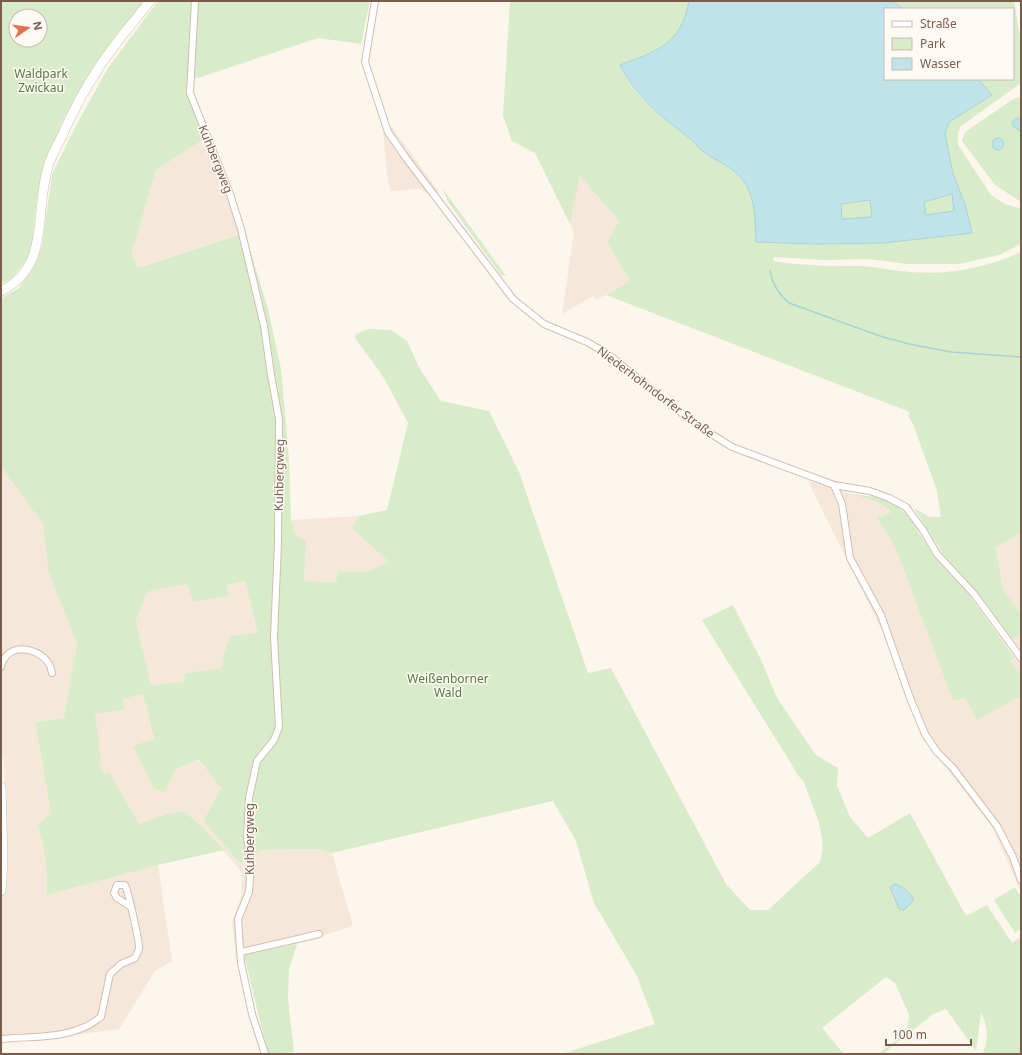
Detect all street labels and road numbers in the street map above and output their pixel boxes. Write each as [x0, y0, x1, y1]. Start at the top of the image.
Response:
street label: Kuhbergweg [195, 122, 237, 196]
street label: Niederhohndorfer Straße [594, 342, 718, 442]
street label: Kuhbergweg [270, 439, 288, 511]
street label: Kuhbergweg [241, 803, 258, 875]

